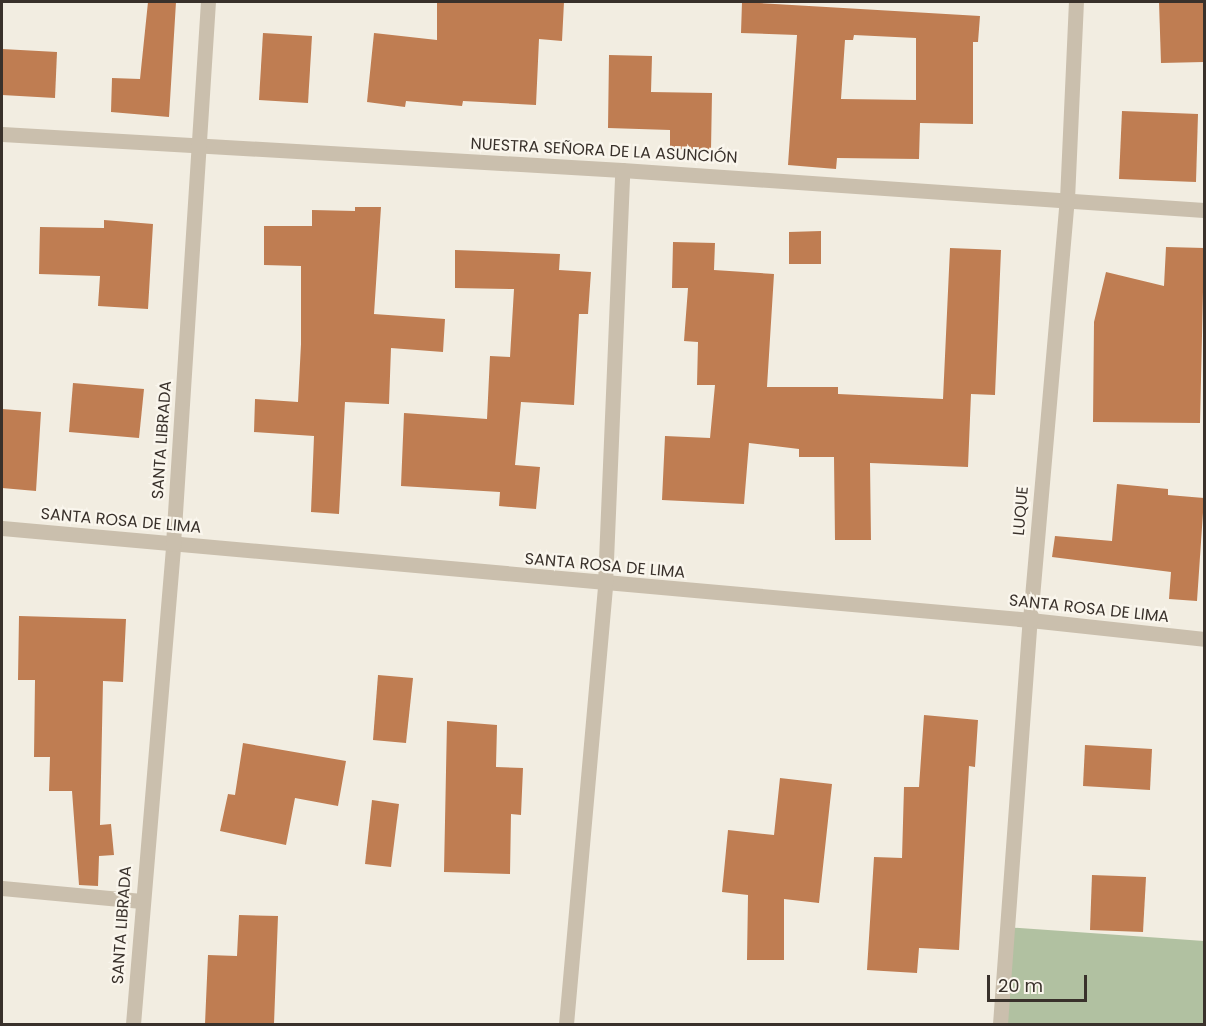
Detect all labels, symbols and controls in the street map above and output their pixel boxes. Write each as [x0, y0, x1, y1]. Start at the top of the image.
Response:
street label: NUESTRA SEÑORA DE LA ASUNCIÓN [470, 134, 738, 168]
street label: SANTA LIBRADA [148, 380, 176, 500]
street label: LUQUE [1009, 486, 1033, 536]
street label: SANTA ROSA DE LIMA [40, 504, 202, 538]
street label: SANTA ROSA DE LIMA [524, 549, 686, 583]
street label: SANTA ROSA DE LIMA [1008, 591, 1170, 627]
street label: SANTA LIBRADA [108, 865, 136, 985]
scale bar [990, 963, 1090, 1001]
text: 20 m [998, 973, 1043, 998]

